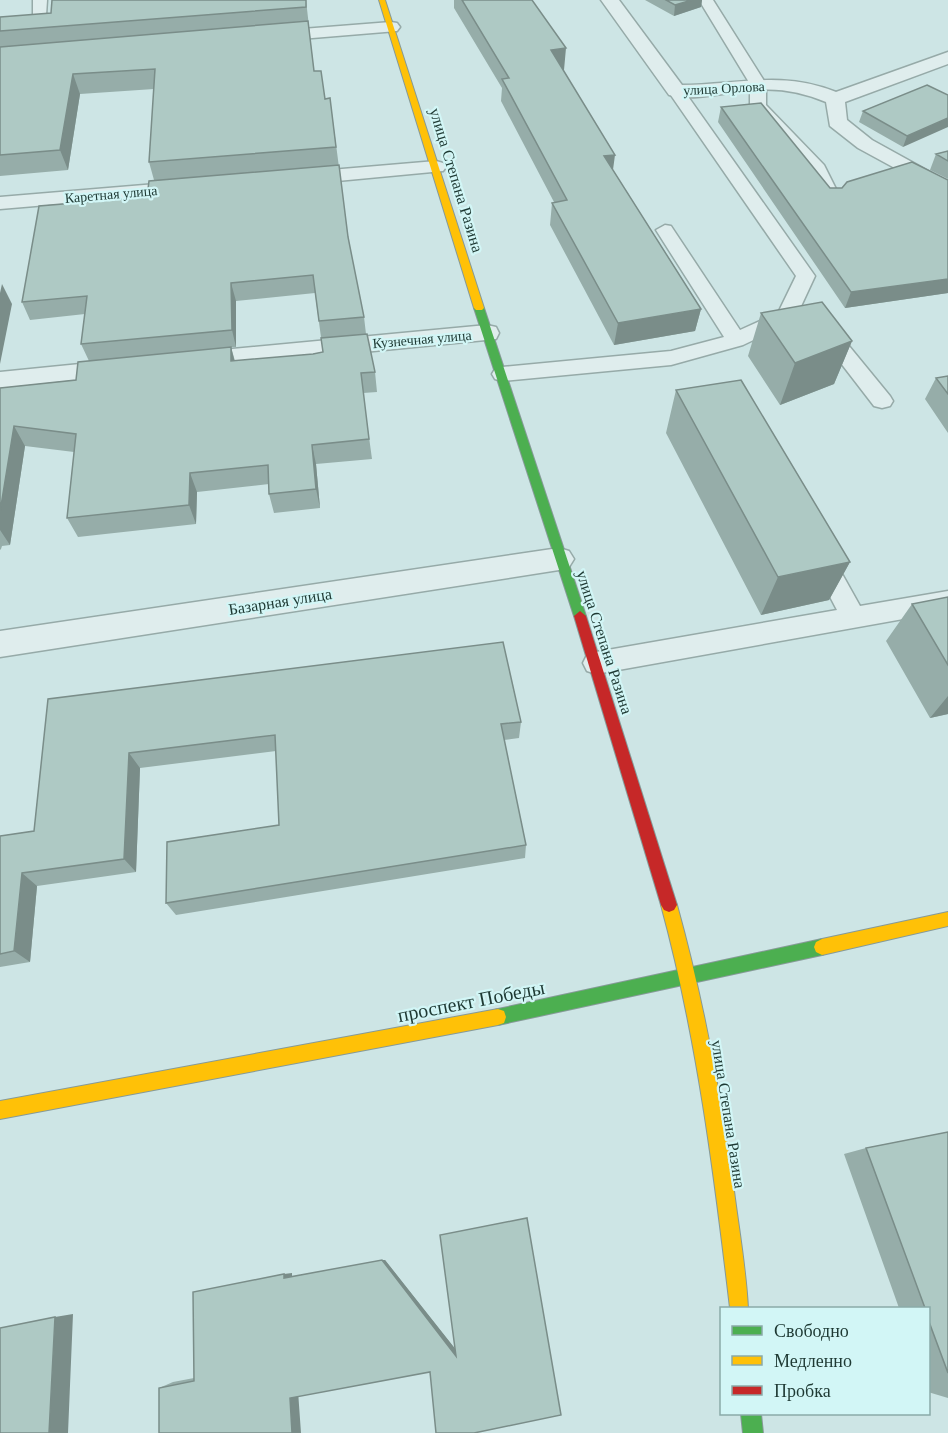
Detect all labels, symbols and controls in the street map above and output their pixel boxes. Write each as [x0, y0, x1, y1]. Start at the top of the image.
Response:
street label: улица Орлова [683, 79, 766, 98]
street label: улица Степана Разина [426, 106, 487, 255]
street label: Каретная улица [64, 183, 159, 206]
street label: Кузнечная улица [372, 328, 473, 351]
street label: улица Степана Разина [572, 568, 636, 716]
street label: Базарная улица [227, 585, 333, 619]
street label: проспект Победы [396, 976, 547, 1027]
street label: улица Степана Разина [707, 1039, 749, 1190]
legend [720, 1307, 930, 1415]
text: Свободно [774, 1321, 849, 1341]
text: Медленно [774, 1351, 852, 1371]
text: Пробка [774, 1381, 831, 1401]

